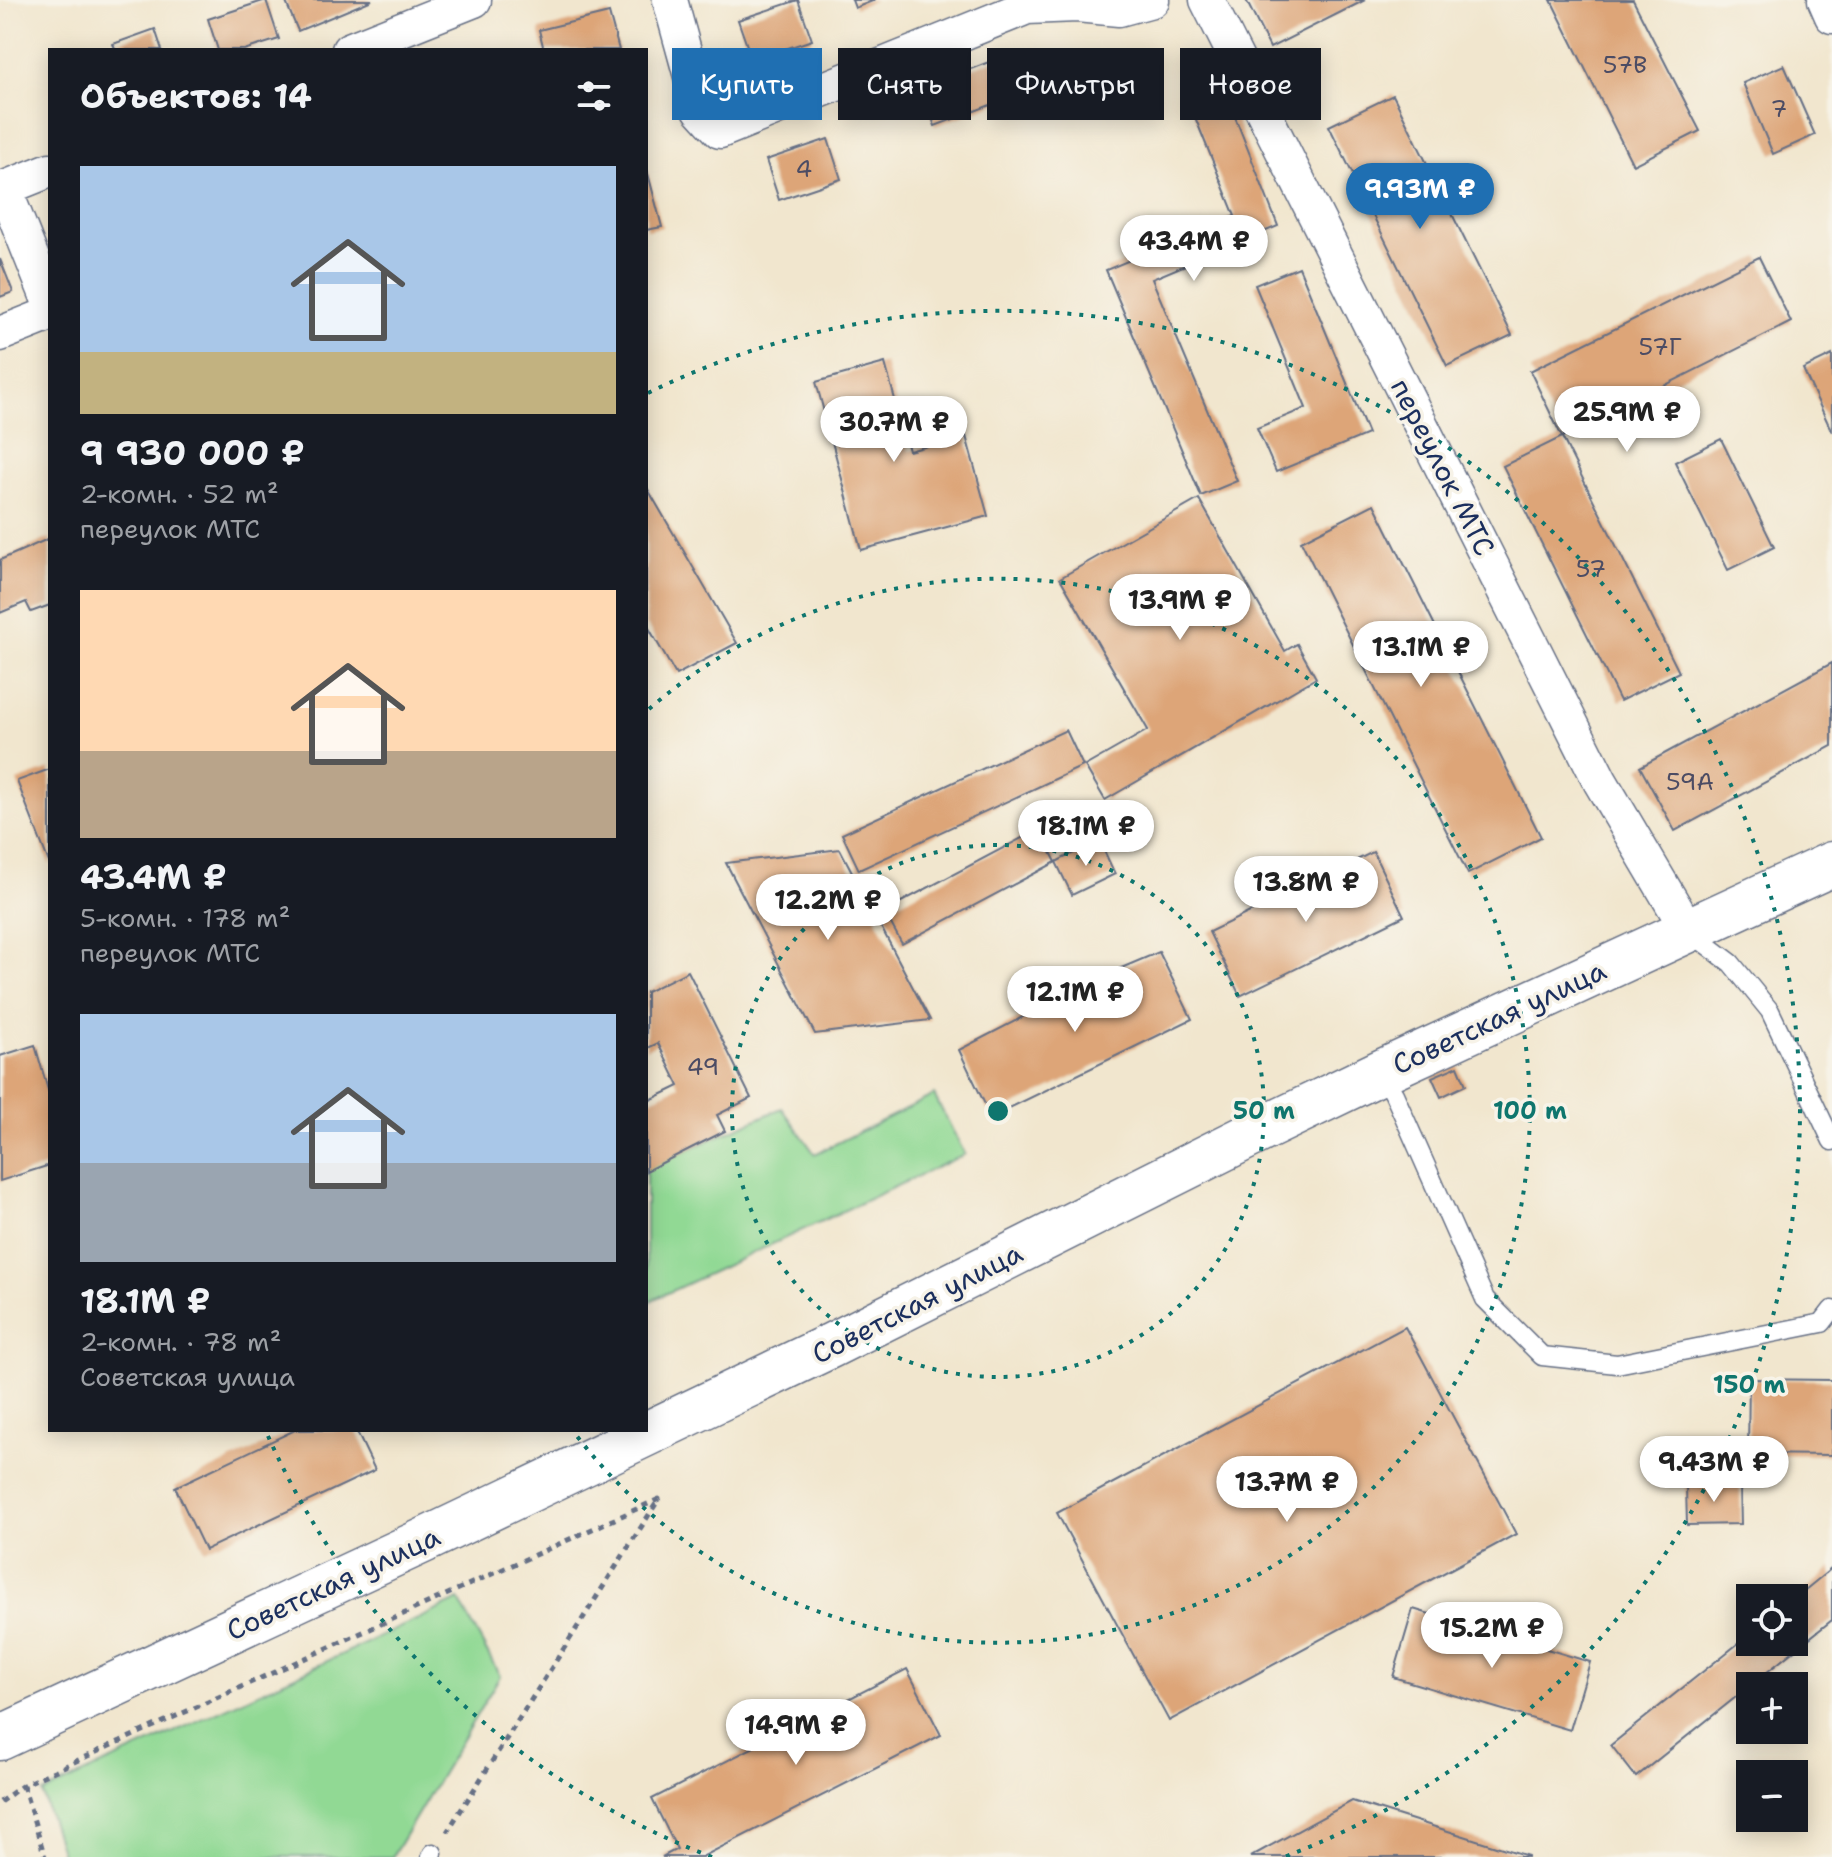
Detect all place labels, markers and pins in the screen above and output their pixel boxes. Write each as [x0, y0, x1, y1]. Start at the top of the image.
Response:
pin: 9.93M ₽ [1346, 163, 1494, 231]
pin: 43.4M ₽ [1120, 215, 1268, 283]
pin: 25.9M ₽ [1553, 386, 1701, 454]
pin: 30.7M ₽ [820, 396, 968, 464]
pin: 13.9M ₽ [1106, 574, 1254, 642]
pin: 13.1M ₽ [1347, 621, 1495, 689]
pin: 18.1M ₽ [1012, 800, 1160, 868]
pin: 13.8M ₽ [1232, 856, 1380, 924]
pin: 12.2M ₽ [754, 874, 902, 942]
pin: 12.1M ₽ [1001, 966, 1149, 1034]
centre of rings [984, 1097, 1012, 1125]
pin: 9.43M ₽ [1640, 1436, 1788, 1504]
pin: 13.7M ₽ [1213, 1456, 1361, 1524]
pin: 15.2M ₽ [1418, 1602, 1566, 1670]
pin: 14.9M ₽ [722, 1699, 870, 1767]

